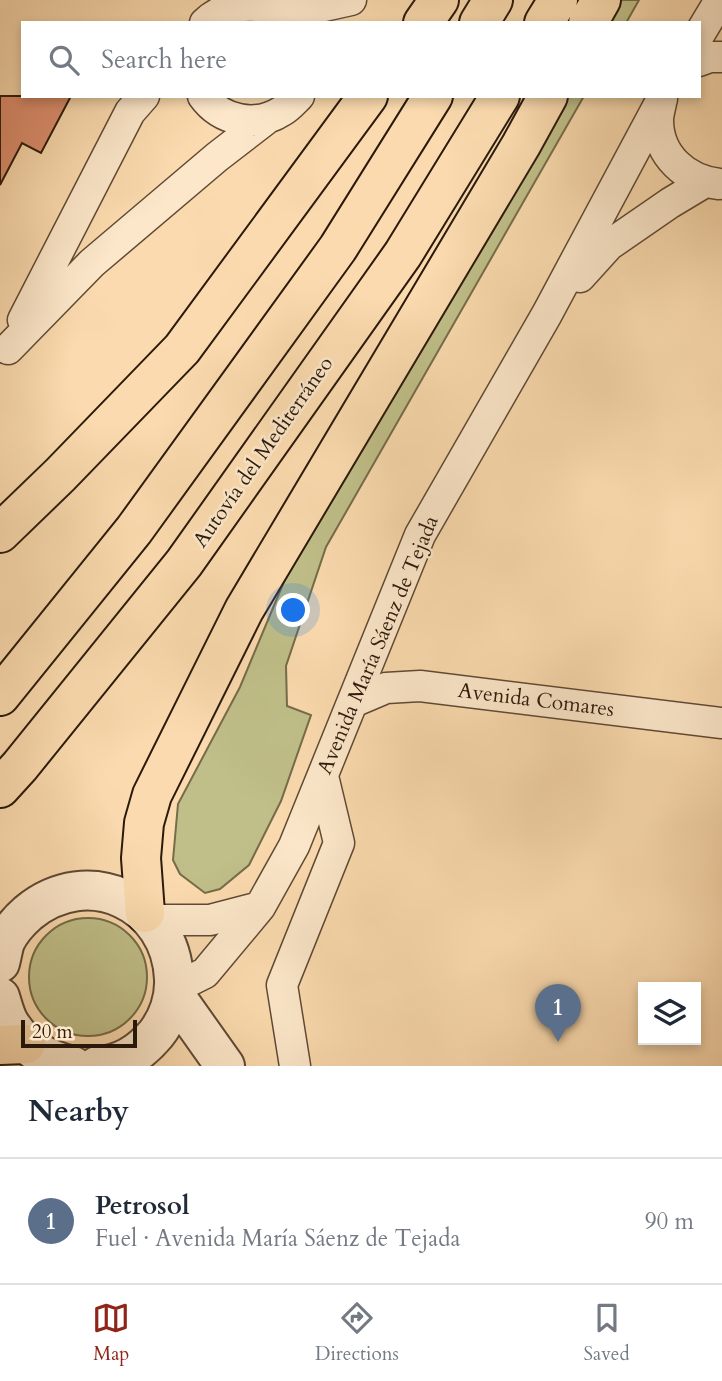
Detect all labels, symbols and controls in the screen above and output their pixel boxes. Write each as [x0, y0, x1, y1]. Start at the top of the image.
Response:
search box [21, 21, 701, 98]
icon: search [45, 41, 83, 79]
text: Search here [101, 42, 227, 77]
street label: Autovía del Mediterráneo [186, 351, 340, 553]
street label: Avenida María Sáenz de Tejada [310, 511, 446, 779]
your location [276, 593, 310, 627]
street label: Avenida Comares [456, 676, 616, 724]
map controls [638, 982, 701, 1045]
button: layers [638, 982, 701, 1045]
pin: 1 [535, 984, 581, 1042]
scale bar [21, 1017, 136, 1049]
text: 20 m [32, 1019, 73, 1045]
text: Nearby [28, 1091, 129, 1132]
text: Petrosol [95, 1188, 190, 1223]
text: 1 [45, 1206, 57, 1237]
text: 90 m [645, 1206, 694, 1237]
text: Fuel · Avenida María Sáenz de Tejada [95, 1223, 460, 1254]
tab: Map [92, 1299, 130, 1367]
tab: Directions [315, 1299, 399, 1367]
tab: Saved [584, 1299, 630, 1367]

